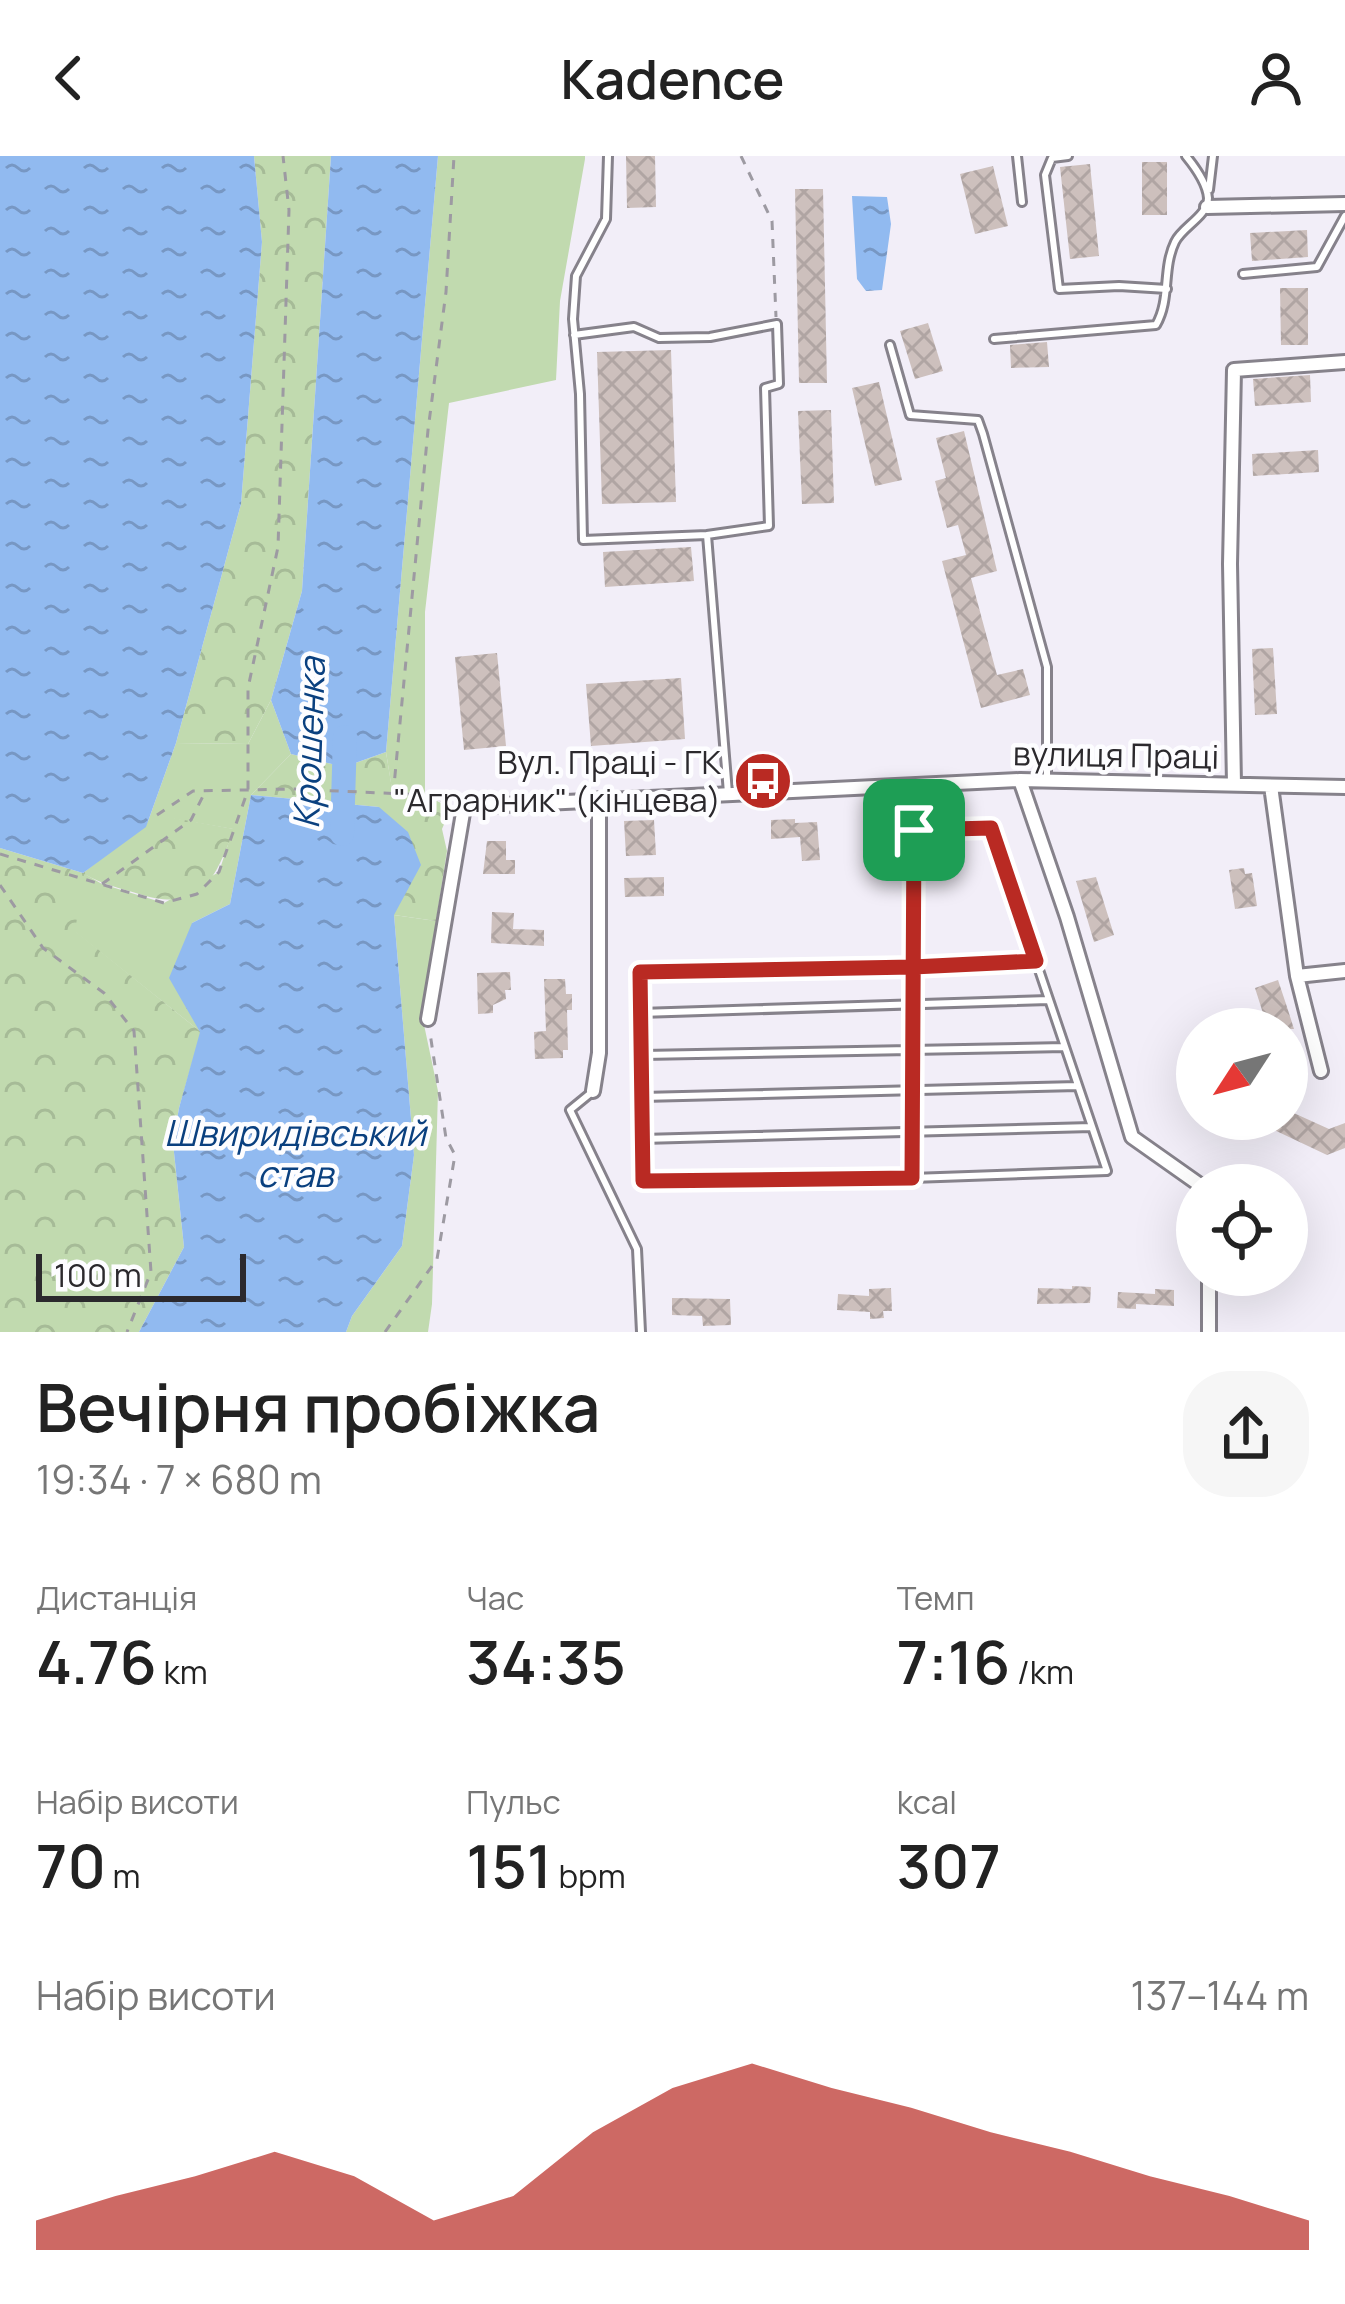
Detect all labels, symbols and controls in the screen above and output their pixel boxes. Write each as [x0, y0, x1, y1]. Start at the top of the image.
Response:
text: Kadence [561, 41, 784, 115]
icon: back [36, 45, 102, 111]
icon: person [1243, 45, 1309, 111]
water label: Крошенка [281, 654, 336, 830]
street label: вулиця Праці [1013, 730, 1219, 779]
place label: Вул. Праці - ГК "Аграрник" (кінцева) [394, 739, 721, 822]
bus stop icon: Вул. Праці - ГК "Аграрник" (кінцева) [732, 750, 794, 812]
pin [863, 779, 965, 881]
icon: arrive [881, 797, 947, 863]
north arrow [1176, 1008, 1308, 1140]
map controls [1176, 1008, 1308, 1296]
water label: Швиридівський став [164, 1108, 428, 1198]
button: locate [1176, 1164, 1308, 1296]
scale bar [36, 1248, 246, 1301]
text: 100 m [54, 1252, 142, 1297]
text: Вечірня пробіжка [36, 1362, 600, 1452]
button: share [1183, 1371, 1309, 1497]
text: 19:34 · 7 × 680 m [36, 1452, 322, 1506]
text: Дистанція [36, 1575, 197, 1620]
text: Час [466, 1575, 524, 1620]
text: Темп [897, 1575, 974, 1620]
text: 4.76 [36, 1620, 157, 1702]
text: 34:35 [466, 1620, 626, 1702]
text: 7:16 [897, 1620, 1010, 1702]
text: km [157, 1649, 208, 1694]
text: /km [1010, 1649, 1074, 1694]
text: Набір висоти [36, 1779, 239, 1824]
text: Пульс [466, 1779, 561, 1824]
text: kcal [897, 1779, 957, 1824]
text: 70 [36, 1824, 106, 1906]
text: 151 [466, 1824, 552, 1906]
text: 307 [897, 1824, 1001, 1906]
text: m [106, 1853, 141, 1898]
text: bpm [552, 1853, 626, 1898]
text: Набір висоти [36, 1968, 276, 2022]
text: 137–144 m [1130, 1968, 1309, 2022]

